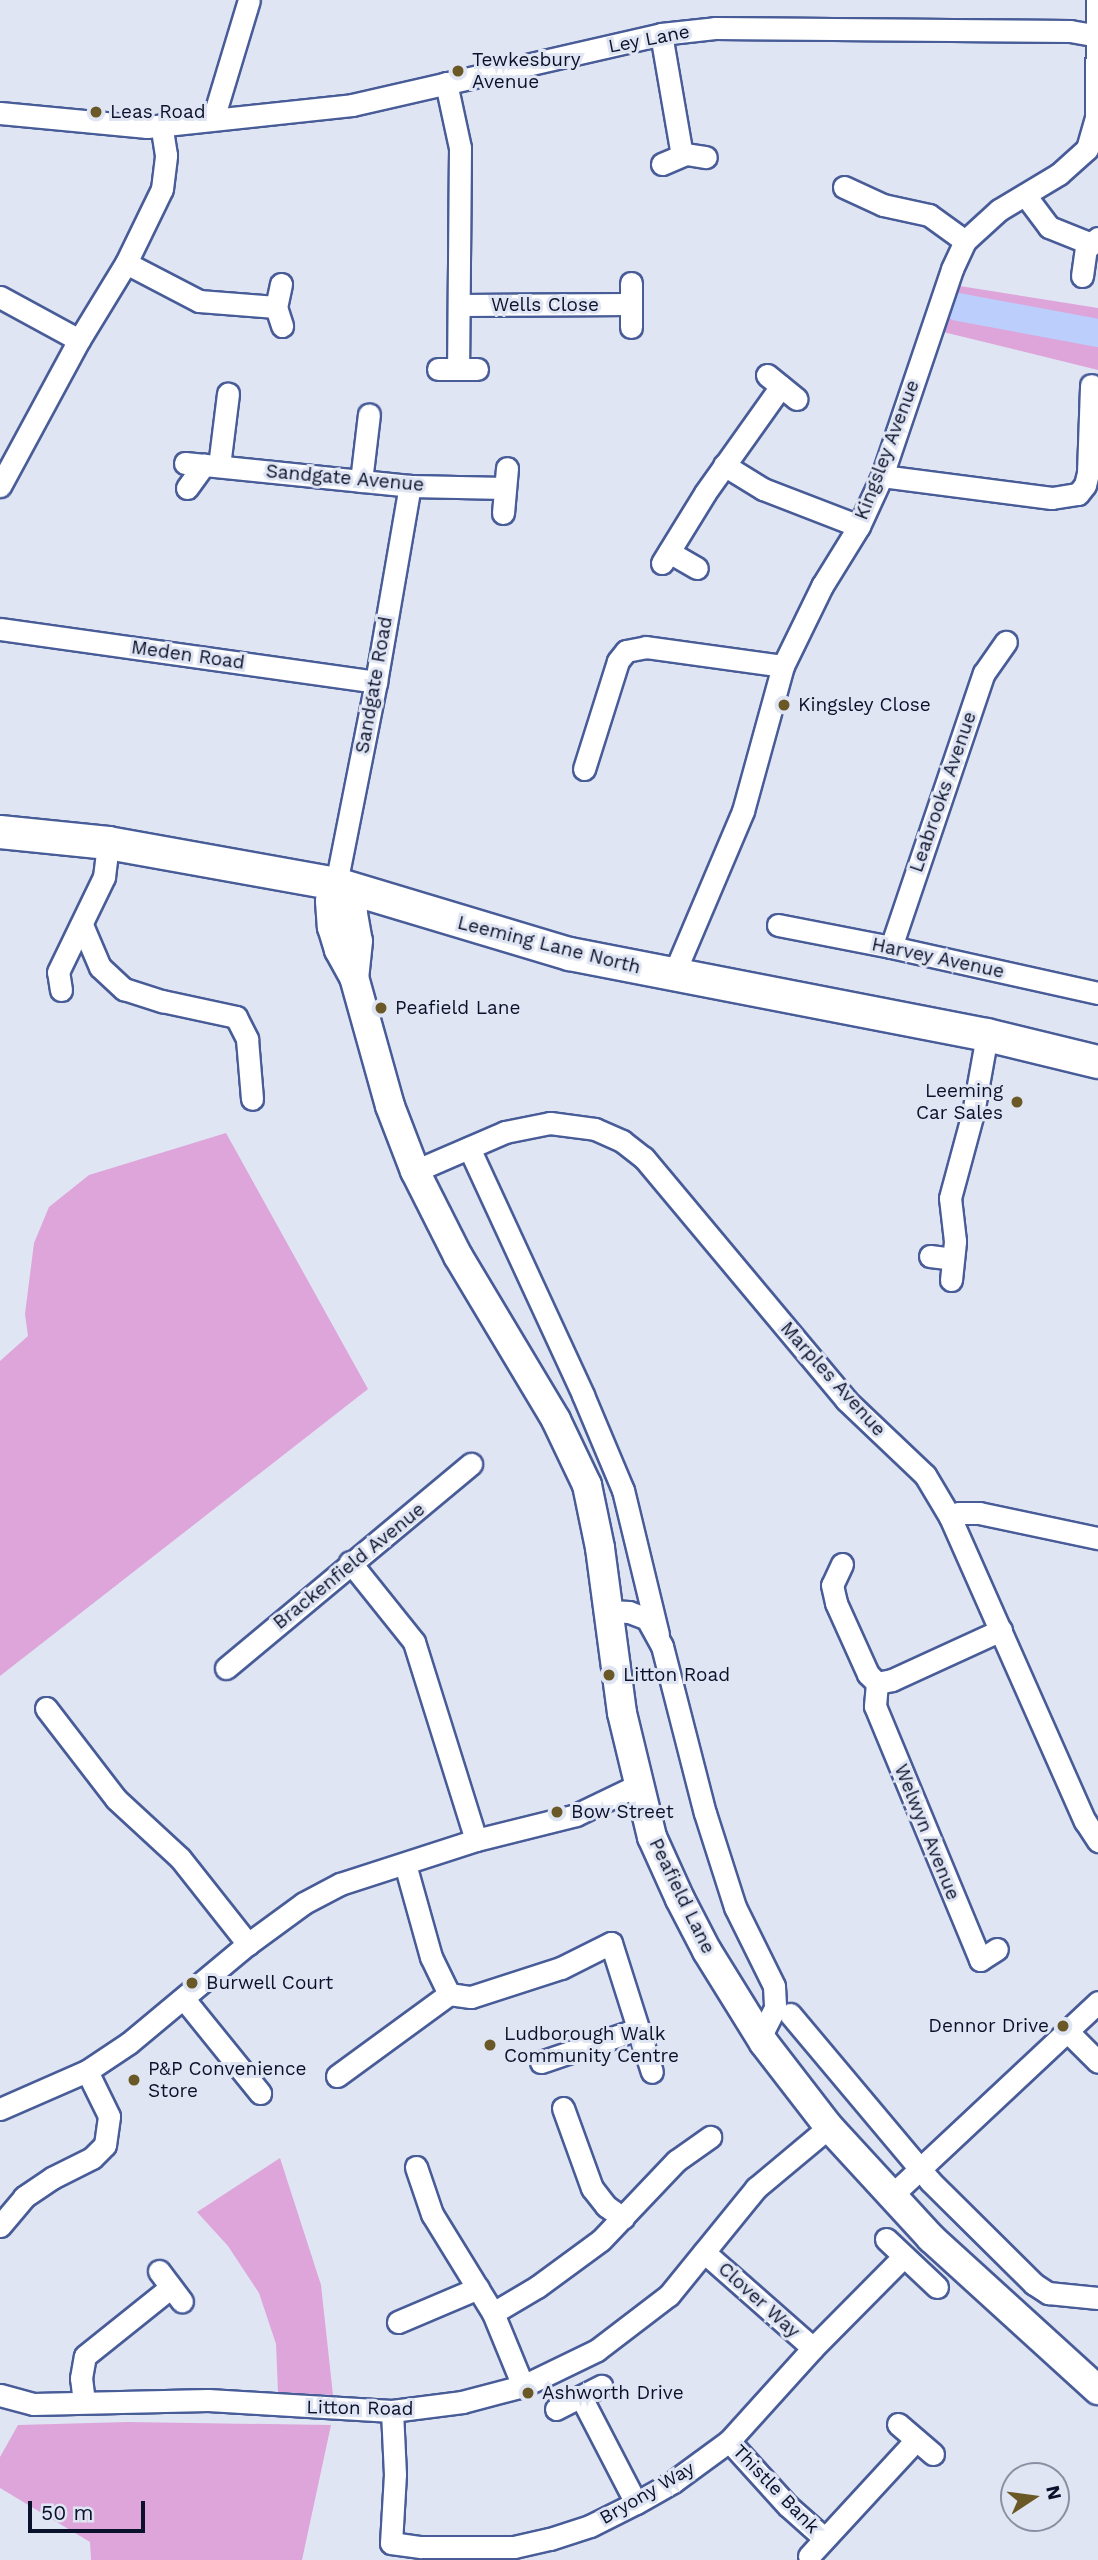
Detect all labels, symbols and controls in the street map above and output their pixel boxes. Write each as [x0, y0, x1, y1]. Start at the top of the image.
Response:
street label: Ley Lane [606, 20, 692, 58]
place label: Tewkesbury Avenue [472, 49, 581, 93]
marker: Tewkesbury Avenue [450, 63, 466, 79]
place label: Leas Road [110, 101, 206, 123]
marker: Leas Road [88, 104, 104, 120]
street label: Wells Close [491, 294, 599, 316]
street label: Kingsley Avenue [850, 376, 924, 524]
street label: Sandgate Avenue [265, 460, 425, 496]
street label: Sandgate Road [351, 615, 397, 755]
street label: Meden Road [130, 636, 246, 674]
place label: Kingsley Close [798, 694, 931, 716]
marker: Kingsley Close [776, 697, 792, 713]
street label: Leabrooks Avenue [905, 708, 981, 876]
street label: Leeming Lane North [455, 911, 643, 979]
street label: Harvey Avenue [869, 933, 1007, 983]
place label: Peafield Lane [395, 997, 521, 1019]
marker: Peafield Lane [373, 1000, 389, 1016]
place label: Leeming Car Sales [915, 1080, 1003, 1124]
marker: Leeming Car Sales [1009, 1094, 1025, 1110]
street label: Marples Avenue [775, 1317, 891, 1441]
street label: Brackenfield Avenue [268, 1498, 430, 1634]
place label: Litton Road [623, 1664, 730, 1686]
marker: Litton Road [601, 1667, 617, 1683]
street label: Welwyn Avenue [889, 1760, 965, 1904]
place label: Bow Street [571, 1801, 674, 1823]
marker: Bow Street [549, 1804, 565, 1820]
street label: Peafield Lane [644, 1835, 720, 1957]
place label: Burwell Court [206, 1972, 334, 1994]
marker: Burwell Court [184, 1975, 200, 1991]
place label: Dennor Drive [928, 2015, 1049, 2037]
marker: Dennor Drive [1055, 2018, 1071, 2034]
place label: Ludborough Walk Community Centre [504, 2023, 679, 2067]
marker: Ludborough Walk Community Centre [482, 2037, 498, 2053]
place label: P&P Convenience Store [148, 2058, 307, 2102]
marker: P&P Convenience Store [126, 2072, 142, 2088]
street label: Clover Way [713, 2257, 805, 2343]
place label: Ashworth Drive [542, 2382, 684, 2404]
marker: Ashworth Drive [520, 2385, 536, 2401]
street label: Litton Road [306, 2396, 414, 2420]
street label: Thistle Bank [728, 2440, 824, 2538]
street label: Bryony Way [595, 2456, 699, 2530]
north arrow [1000, 2462, 1070, 2532]
text: N [1041, 2483, 1067, 2502]
scale bar [32, 2486, 149, 2530]
text: 50 m [41, 2500, 93, 2525]

